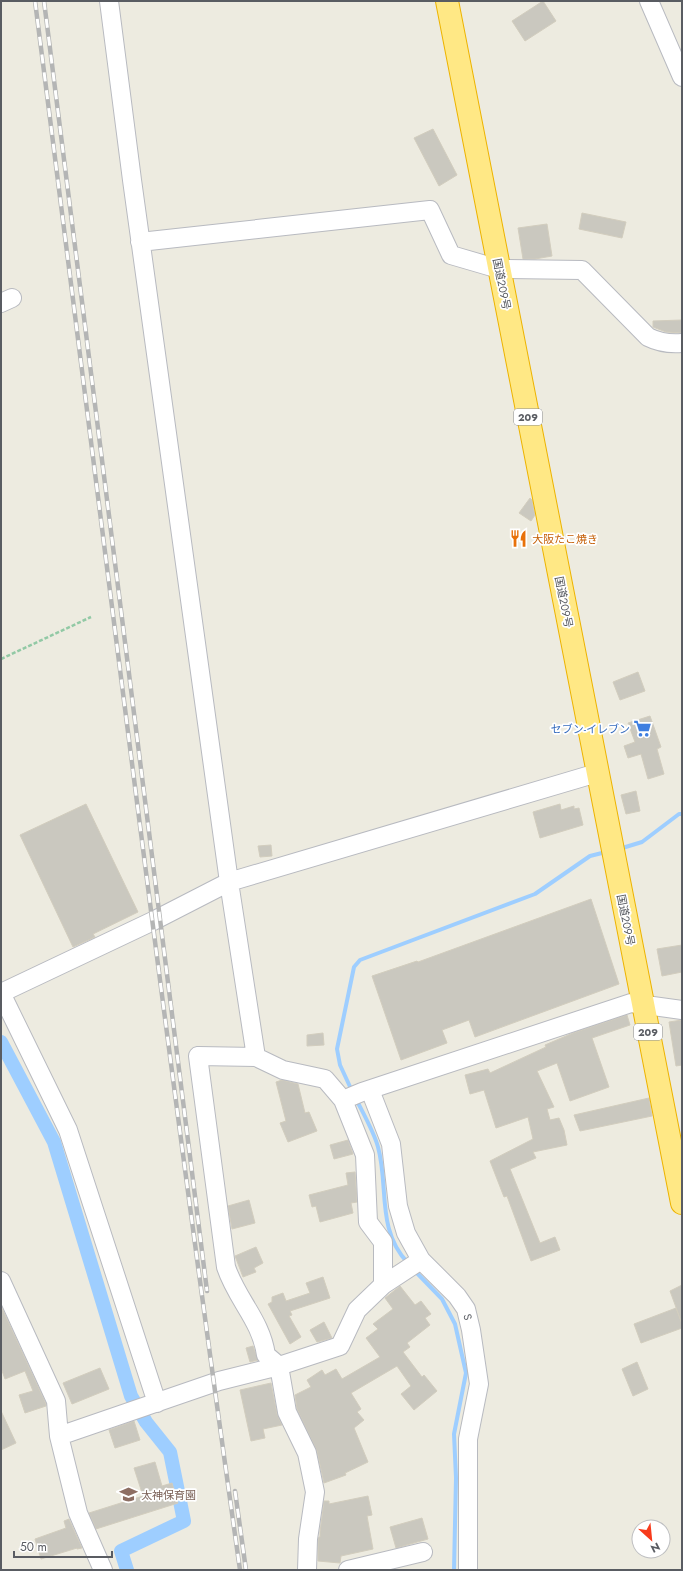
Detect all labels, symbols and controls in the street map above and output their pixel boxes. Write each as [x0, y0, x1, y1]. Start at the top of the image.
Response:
street label: 国道209号 [489, 257, 515, 311]
road number: 209 [514, 409, 542, 425]
restaurant icon: 大阪たこ焼き [509, 529, 529, 549]
place label: 大阪たこ焼き [532, 531, 598, 547]
street label: 国道209号 [551, 575, 577, 629]
supermarket icon: セブン-イレブン [633, 719, 653, 739]
place label: セブン-イレブン [551, 721, 630, 737]
street label: 国道209号 [613, 893, 639, 947]
road number: 209 [634, 1024, 662, 1040]
street label: S [459, 1312, 477, 1322]
school or university icon: 太神保育園 [118, 1485, 138, 1505]
place label: 太神保育園 [141, 1487, 196, 1503]
north arrow [631, 1519, 671, 1559]
scale bar [14, 1533, 112, 1559]
text: 50 m [20, 1538, 47, 1556]
text: N [648, 1539, 663, 1557]

